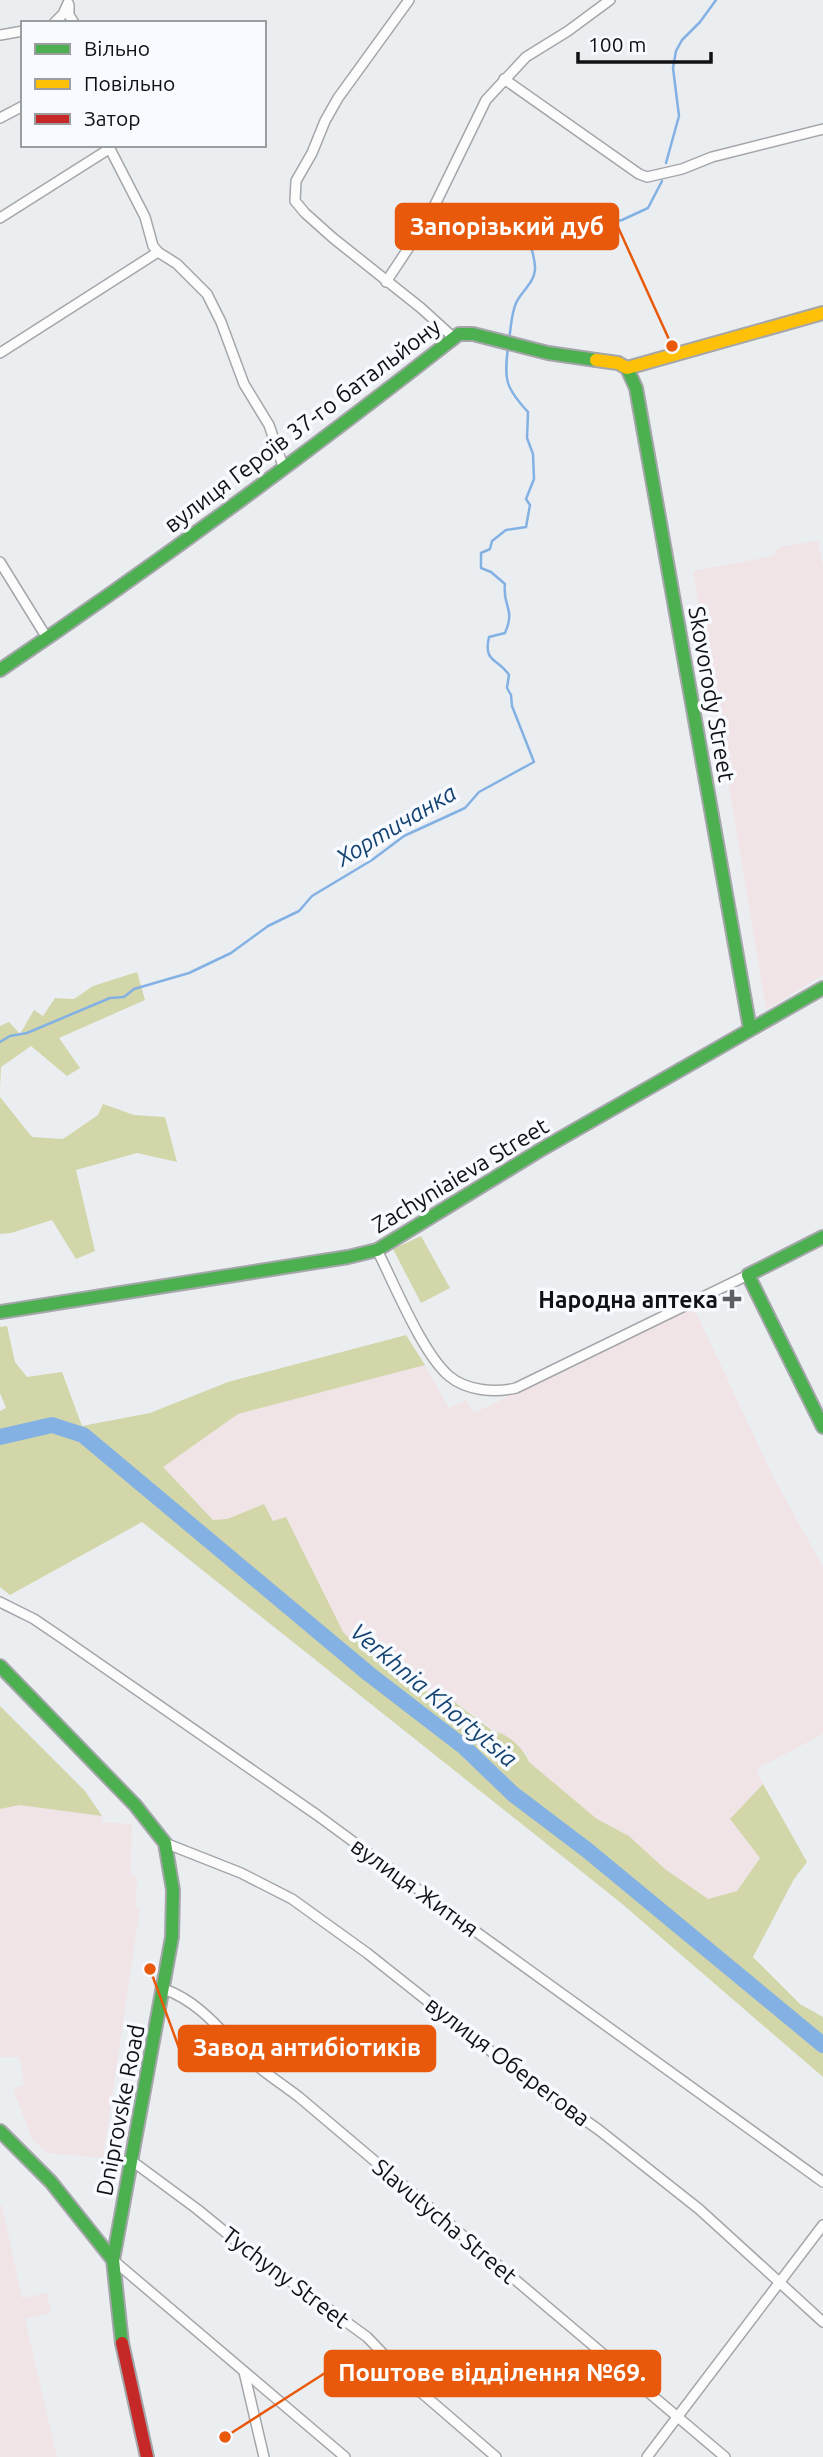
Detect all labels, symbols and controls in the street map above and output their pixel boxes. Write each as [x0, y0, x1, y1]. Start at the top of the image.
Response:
legend [21, 21, 266, 147]
scale bar [578, 21, 711, 65]
text: 100 m [588, 32, 646, 56]
text: Вільно [84, 36, 150, 60]
text: Повільно [84, 71, 175, 95]
text: Затор [84, 106, 140, 130]
callout: Запорізький дуб [396, 204, 618, 249]
text: Запорізький дуб [410, 213, 604, 240]
street label: вулиця Героїв 37-го батальйону [159, 313, 445, 537]
street label: Skovorody Street [684, 604, 740, 784]
water label: Хортичанка [329, 779, 461, 872]
street label: Zachyniaieva Street [367, 1113, 553, 1237]
place label: Народна аптека [538, 1287, 718, 1312]
marker: Народна аптека [724, 1291, 740, 1307]
water label: Verkhnia Khortytsia [345, 1618, 523, 1772]
street label: вулиця Житня [347, 1833, 483, 1941]
street label: вулиця Оберегова [421, 1991, 595, 2131]
street label: Dniprovske Road [91, 2022, 149, 2198]
callout: Завод антибіотиків [179, 2026, 435, 2071]
text: Завод антибіотиків [193, 2034, 421, 2061]
street label: Slavutycha Street [368, 2154, 522, 2288]
street label: Tychyny Street [218, 2221, 354, 2333]
callout: Поштове відділення №69. [325, 2351, 660, 2396]
text: Поштове відділення №69. [338, 2359, 646, 2386]

